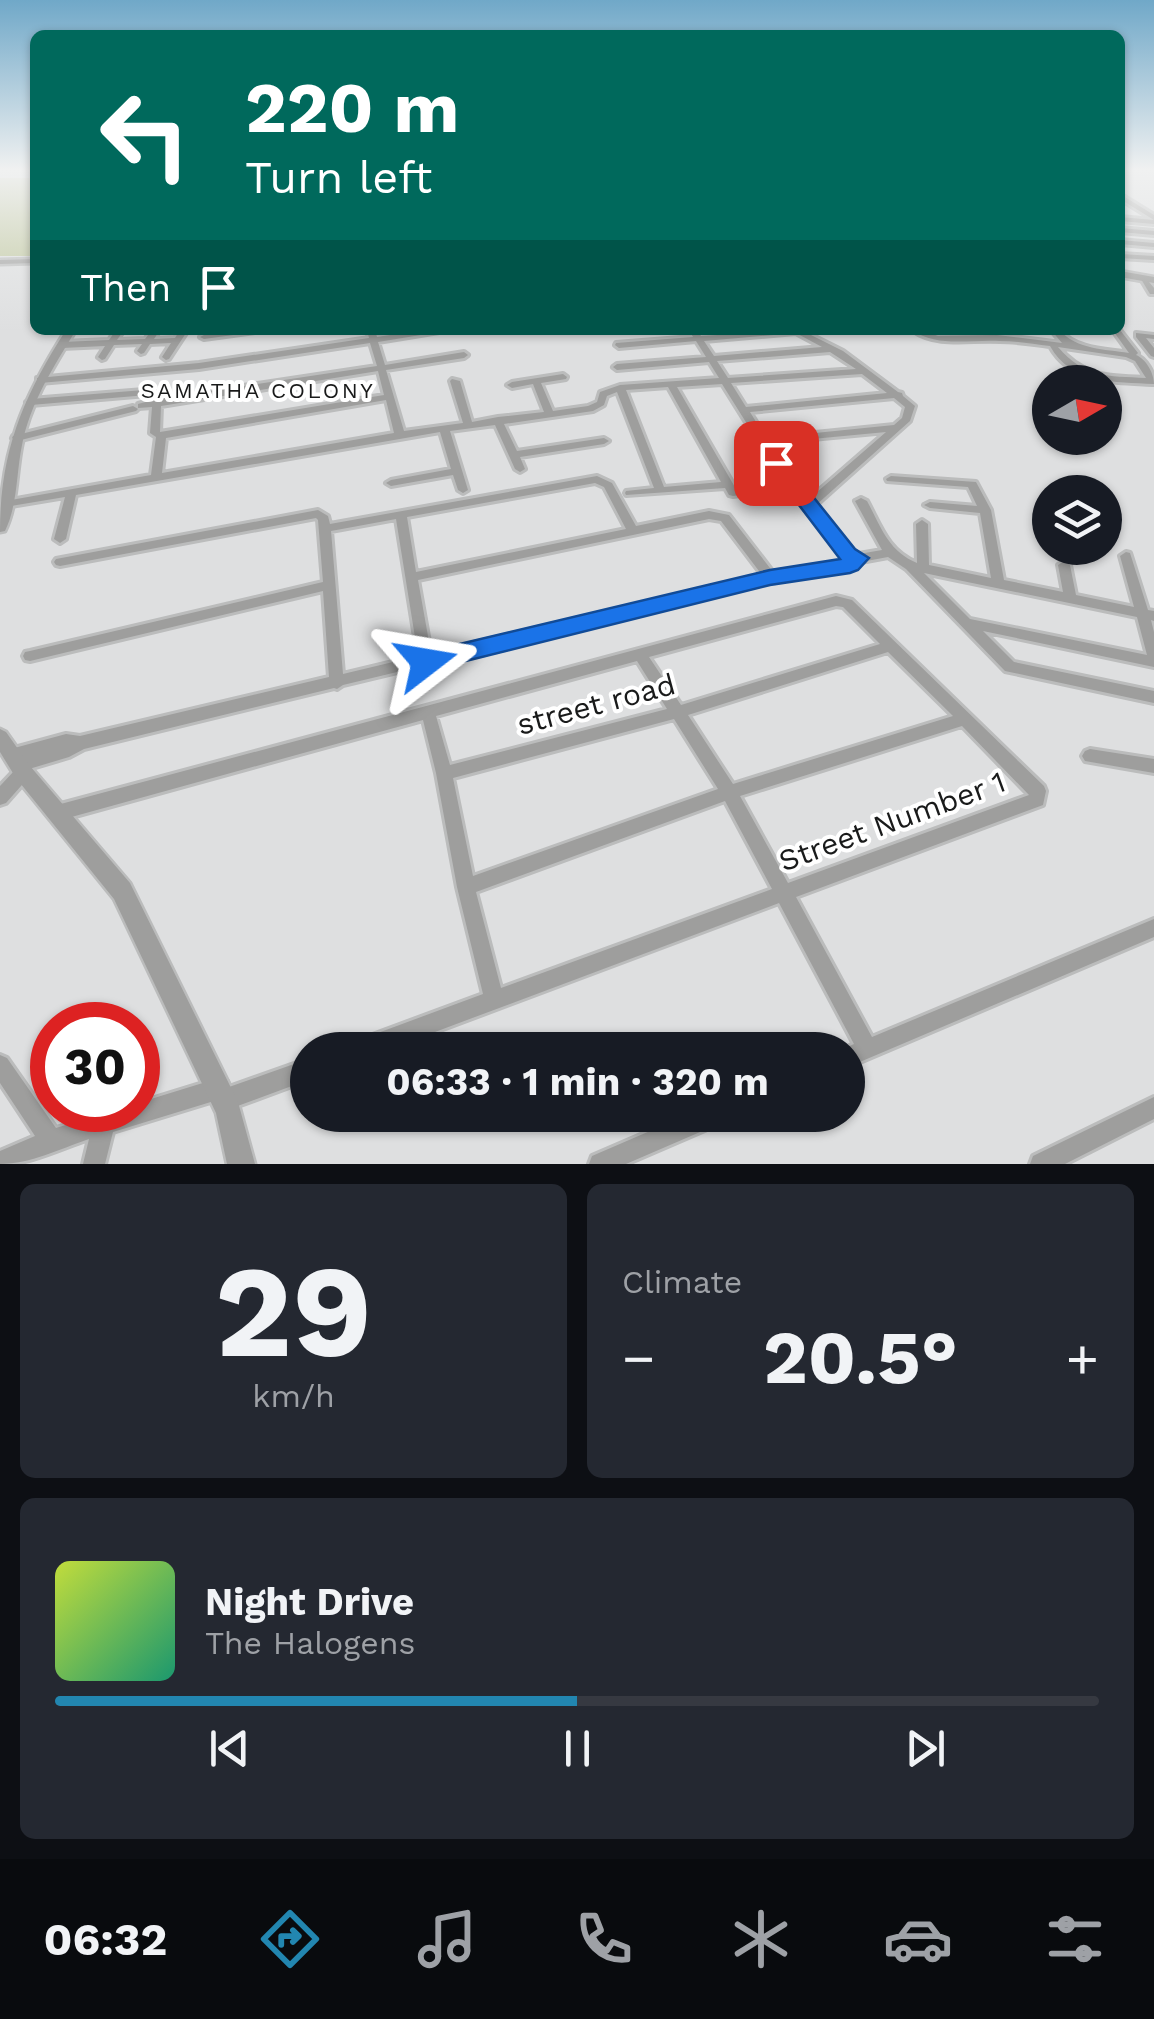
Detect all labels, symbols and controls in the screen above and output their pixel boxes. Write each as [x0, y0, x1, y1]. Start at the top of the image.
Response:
text: 220 m [245, 67, 459, 149]
icon: left [80, 70, 210, 200]
text: Turn left [245, 151, 432, 204]
icon: arrive [191, 260, 246, 315]
text: Then [80, 266, 171, 310]
north arrow [1032, 365, 1122, 455]
map controls [1032, 365, 1122, 565]
district label: SAMATHA COLONY [141, 378, 375, 403]
pin [734, 421, 819, 506]
icon: arrive [749, 436, 804, 491]
button: layers [1032, 475, 1122, 565]
position arrow [374, 610, 478, 714]
street label: street road [513, 666, 679, 742]
street label: Street Number 1 [774, 764, 1010, 878]
speed limit sign: 30 [30, 1002, 160, 1132]
text: 06:33 · 1 min · 320 m [386, 1060, 769, 1104]
text: 29 [215, 1235, 372, 1388]
text: Climate [622, 1263, 742, 1301]
text: 20.5° [763, 1313, 958, 1401]
text: − [622, 1326, 655, 1390]
text: + [1066, 1326, 1099, 1390]
text: km/h [252, 1377, 335, 1415]
text: Night Drive [205, 1580, 414, 1624]
text: The Halogens [205, 1624, 415, 1662]
icon: previous [202, 1721, 257, 1776]
icon: pause [550, 1721, 605, 1776]
icon: next [898, 1721, 953, 1776]
icon: directions [255, 1904, 325, 1974]
icon: music [412, 1904, 482, 1974]
icon: phone [569, 1904, 639, 1974]
icon: climate [726, 1904, 796, 1974]
icon: car [883, 1904, 953, 1974]
icon: filters [1040, 1904, 1110, 1974]
text: 06:32 [44, 1913, 167, 1966]

